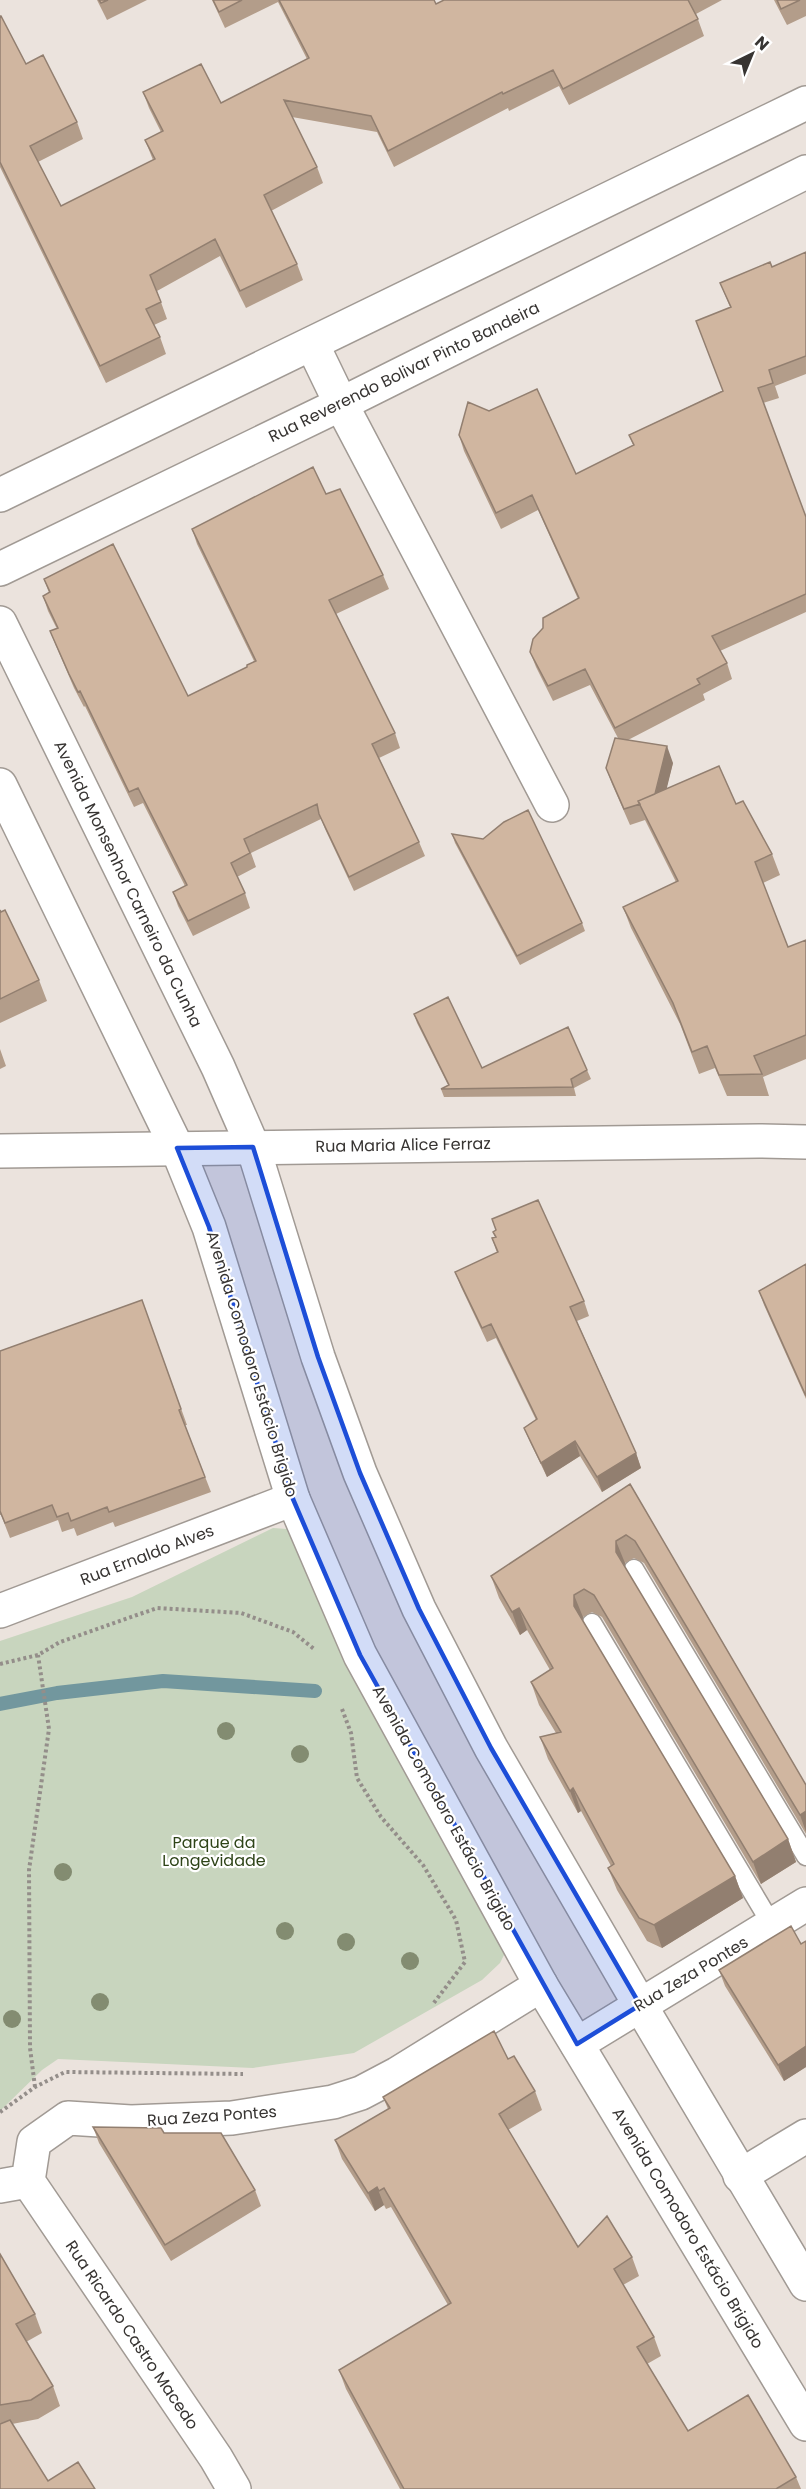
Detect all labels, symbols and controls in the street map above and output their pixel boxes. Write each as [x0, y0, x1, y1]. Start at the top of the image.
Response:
north arrow [722, 24, 782, 84]
text: N [750, 31, 774, 56]
street label: Rua Reverendo Bolivar Pinto Bandeira [265, 296, 543, 448]
street label: Avenida Monsenhor Carneiro da Cunha [48, 737, 208, 1031]
street label: Rua Maria Alice Ferraz [315, 1132, 491, 1158]
street label: Avenida Comodoro Estácio Brigido [200, 1228, 304, 1500]
street label: Rua Ernaldo Alves [77, 1519, 217, 1591]
street label: Avenida Comodoro Estácio Brigido [367, 1681, 521, 1935]
park label: Parque da Longevidade [162, 1831, 266, 1872]
street label: Rua Zeza Pontes [629, 1931, 753, 2017]
street label: Rua Zeza Pontes [146, 2100, 278, 2132]
street label: Avenida Comodoro Estácio Brigido [607, 2103, 769, 2353]
street label: Rua Ricardo Castro Macedo [60, 2236, 204, 2434]

